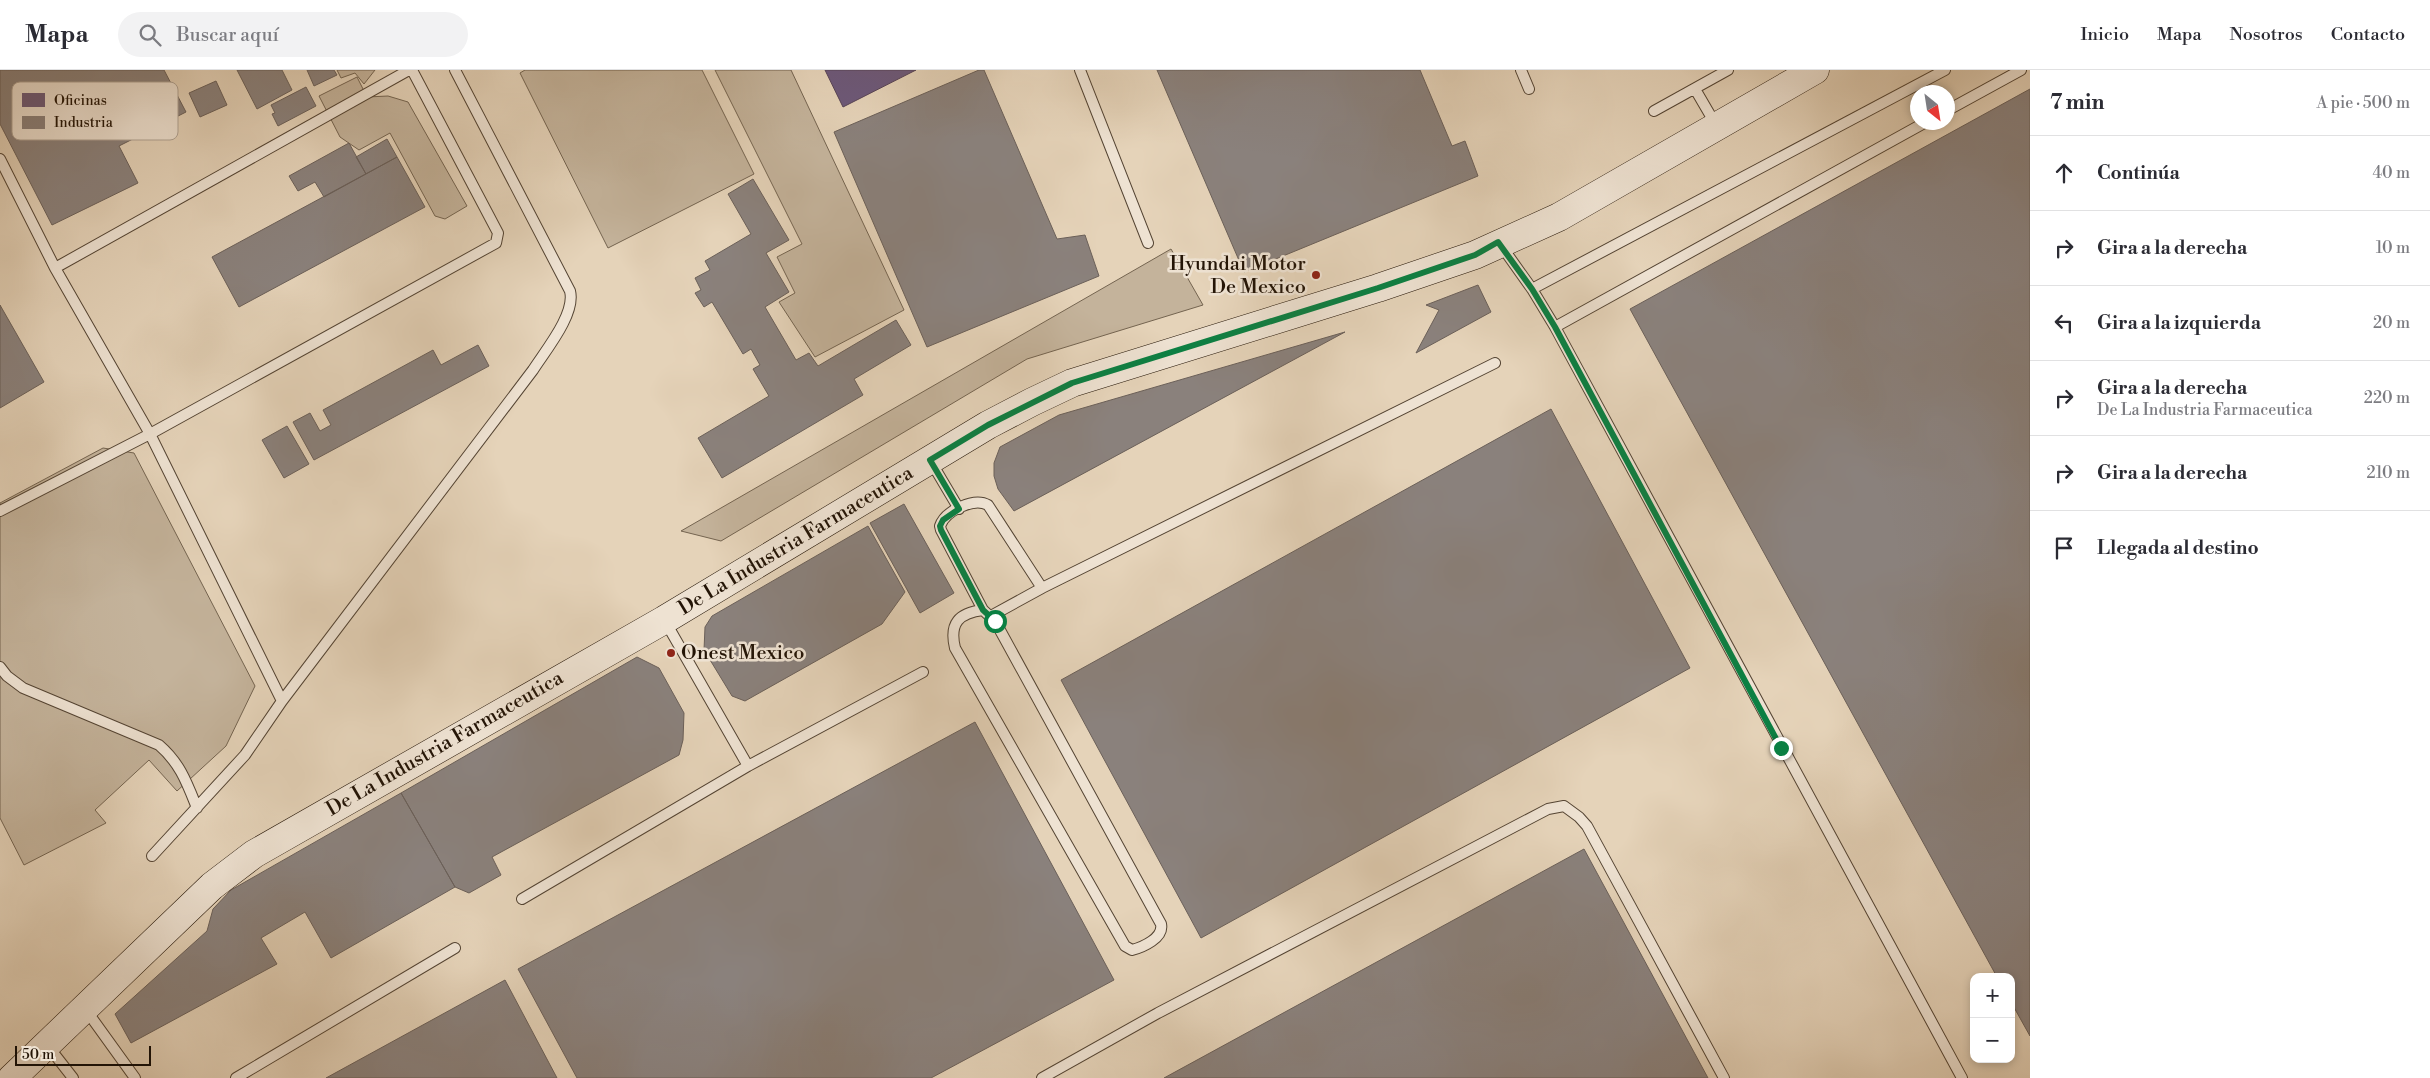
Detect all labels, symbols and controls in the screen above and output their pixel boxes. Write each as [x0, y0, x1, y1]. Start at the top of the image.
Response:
search box [118, 12, 468, 57]
text: Mapa [25, 20, 88, 50]
icon: search [136, 21, 164, 49]
text: Buscar aquí [176, 23, 279, 47]
text: Inicio [2080, 23, 2129, 46]
text: Mapa [2157, 23, 2202, 46]
text: Nosotros [2230, 23, 2303, 46]
text: Contacto [2331, 23, 2405, 46]
legend [12, 82, 178, 140]
north arrow [1910, 85, 1955, 130]
text: 7 min [2050, 90, 2104, 116]
text: Oficinas [54, 92, 107, 110]
text: A pie · 500 m [2317, 93, 2410, 113]
text: Industria [54, 114, 114, 132]
icon: ahead [2050, 159, 2078, 187]
text: Continúa [2097, 161, 2180, 185]
text: 40 m [2373, 163, 2410, 183]
icon: right [2050, 234, 2078, 262]
text: Gira a la derecha [2097, 236, 2247, 260]
text: 10 m [2376, 238, 2410, 258]
place label: Hyundai Motor De Mexico [1170, 252, 1306, 300]
marker: Hyundai Motor De Mexico [1310, 269, 1322, 281]
icon: left [2050, 309, 2078, 337]
text: Gira a la izquierda [2097, 311, 2261, 335]
text: 20 m [2373, 313, 2410, 333]
text: Gira a la derecha [2097, 376, 2247, 400]
icon: right [2050, 384, 2078, 412]
text: 220 m [2364, 388, 2410, 408]
text: De La Industria Farmaceutica [2097, 400, 2313, 420]
icon: right [2050, 459, 2078, 487]
street label: De La Industria Farmaceutica [674, 460, 919, 621]
text: Gira a la derecha [2097, 461, 2247, 485]
text: 210 m [2366, 463, 2410, 483]
icon: arrive [2050, 534, 2078, 562]
text: Llegada al destino [2097, 536, 2259, 560]
route start [984, 610, 1007, 633]
place label: Onest Mexico [681, 641, 805, 666]
marker: Onest Mexico [665, 647, 677, 659]
street label: De La Industria Farmaceutica [322, 665, 569, 822]
route end [1770, 737, 1793, 760]
map controls [1970, 973, 2015, 1063]
button: + [1970, 973, 2015, 1018]
button: − [1970, 1018, 2015, 1063]
scale bar [15, 1043, 151, 1066]
text: 50 m [22, 1046, 54, 1064]

